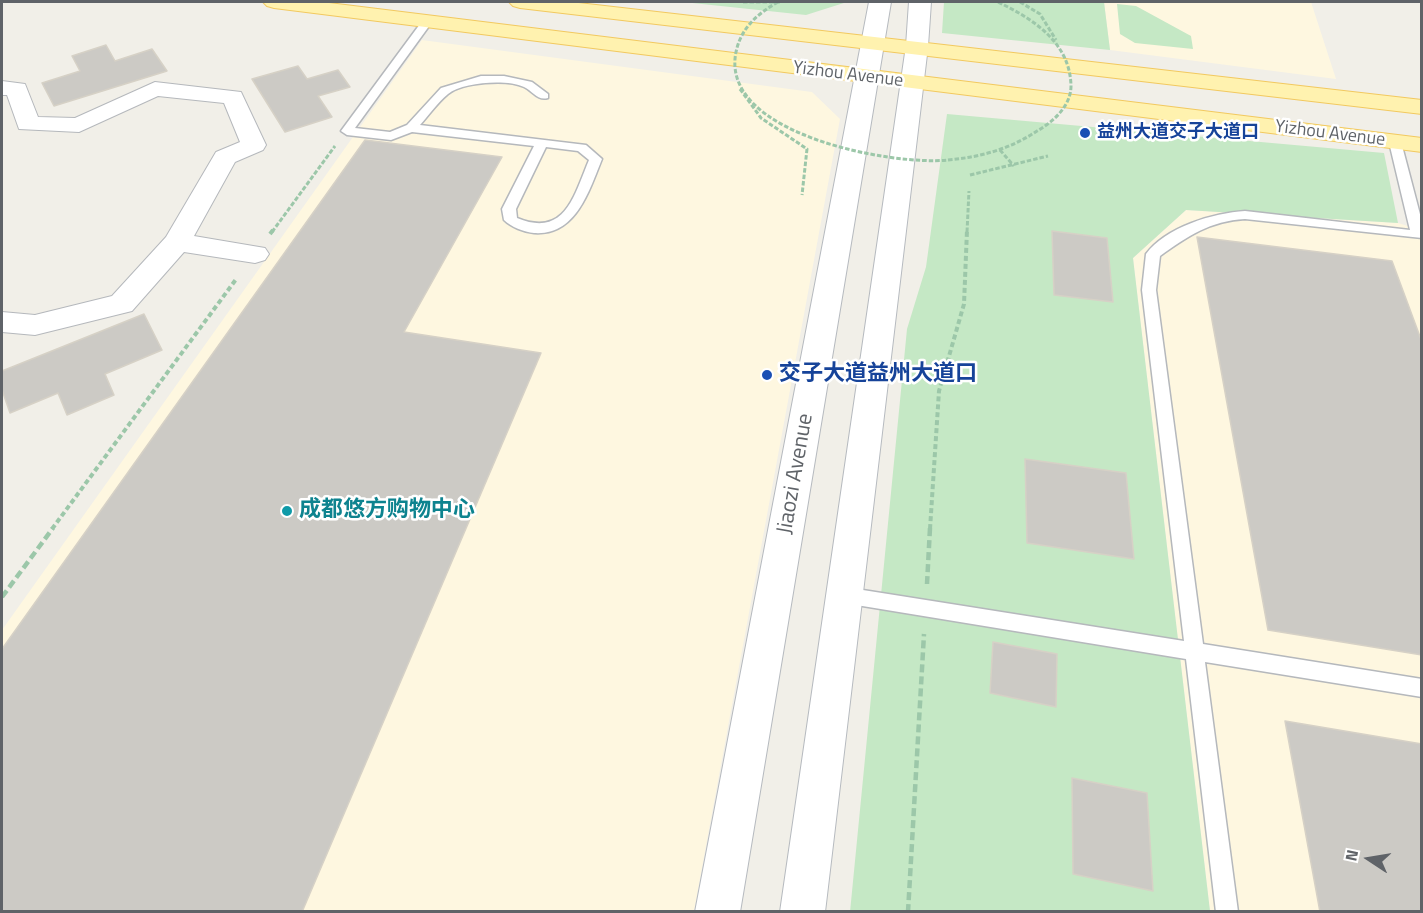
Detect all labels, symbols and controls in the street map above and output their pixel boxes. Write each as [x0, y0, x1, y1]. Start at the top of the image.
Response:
street label: Yizhou Avenue [792, 58, 904, 92]
street label: Yizhou Avenue [1274, 117, 1386, 151]
place label: 益州大道交子大道口 [1097, 122, 1259, 144]
marker: 益州大道交子大道口 [1078, 126, 1092, 140]
place label: 交子大道益州大道口 [779, 362, 977, 388]
marker: 交子大道益州大道口 [760, 368, 774, 382]
street label: Jiaozi Avenue [772, 412, 820, 536]
place label: 成都悠方购物中心 [299, 498, 475, 524]
marker: 成都悠方购物中心 [280, 504, 294, 518]
north arrow [1339, 829, 1399, 889]
text: N [1339, 847, 1364, 863]

